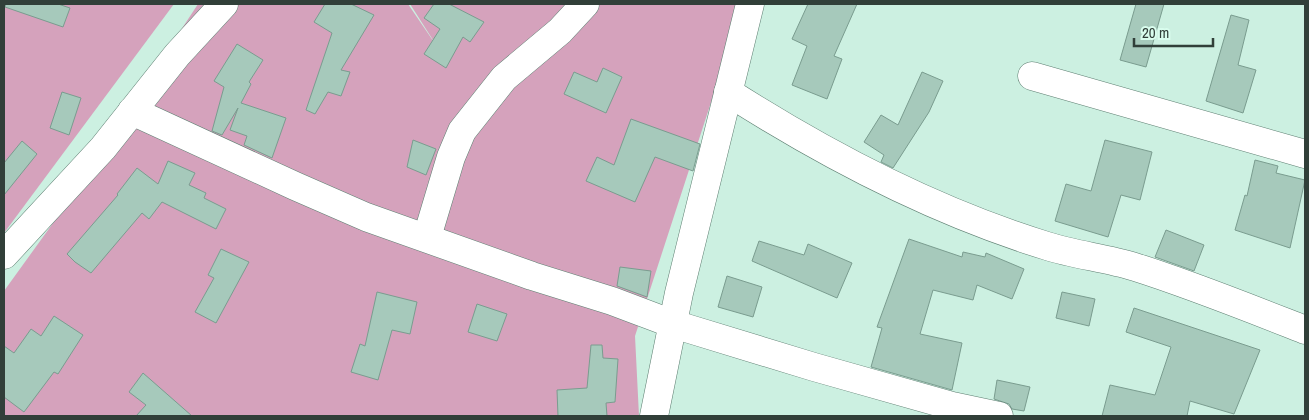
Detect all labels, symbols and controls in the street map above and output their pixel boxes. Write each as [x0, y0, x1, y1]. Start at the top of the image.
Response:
scale bar [1134, 15, 1213, 47]
text: 20 m [1142, 22, 1169, 43]

